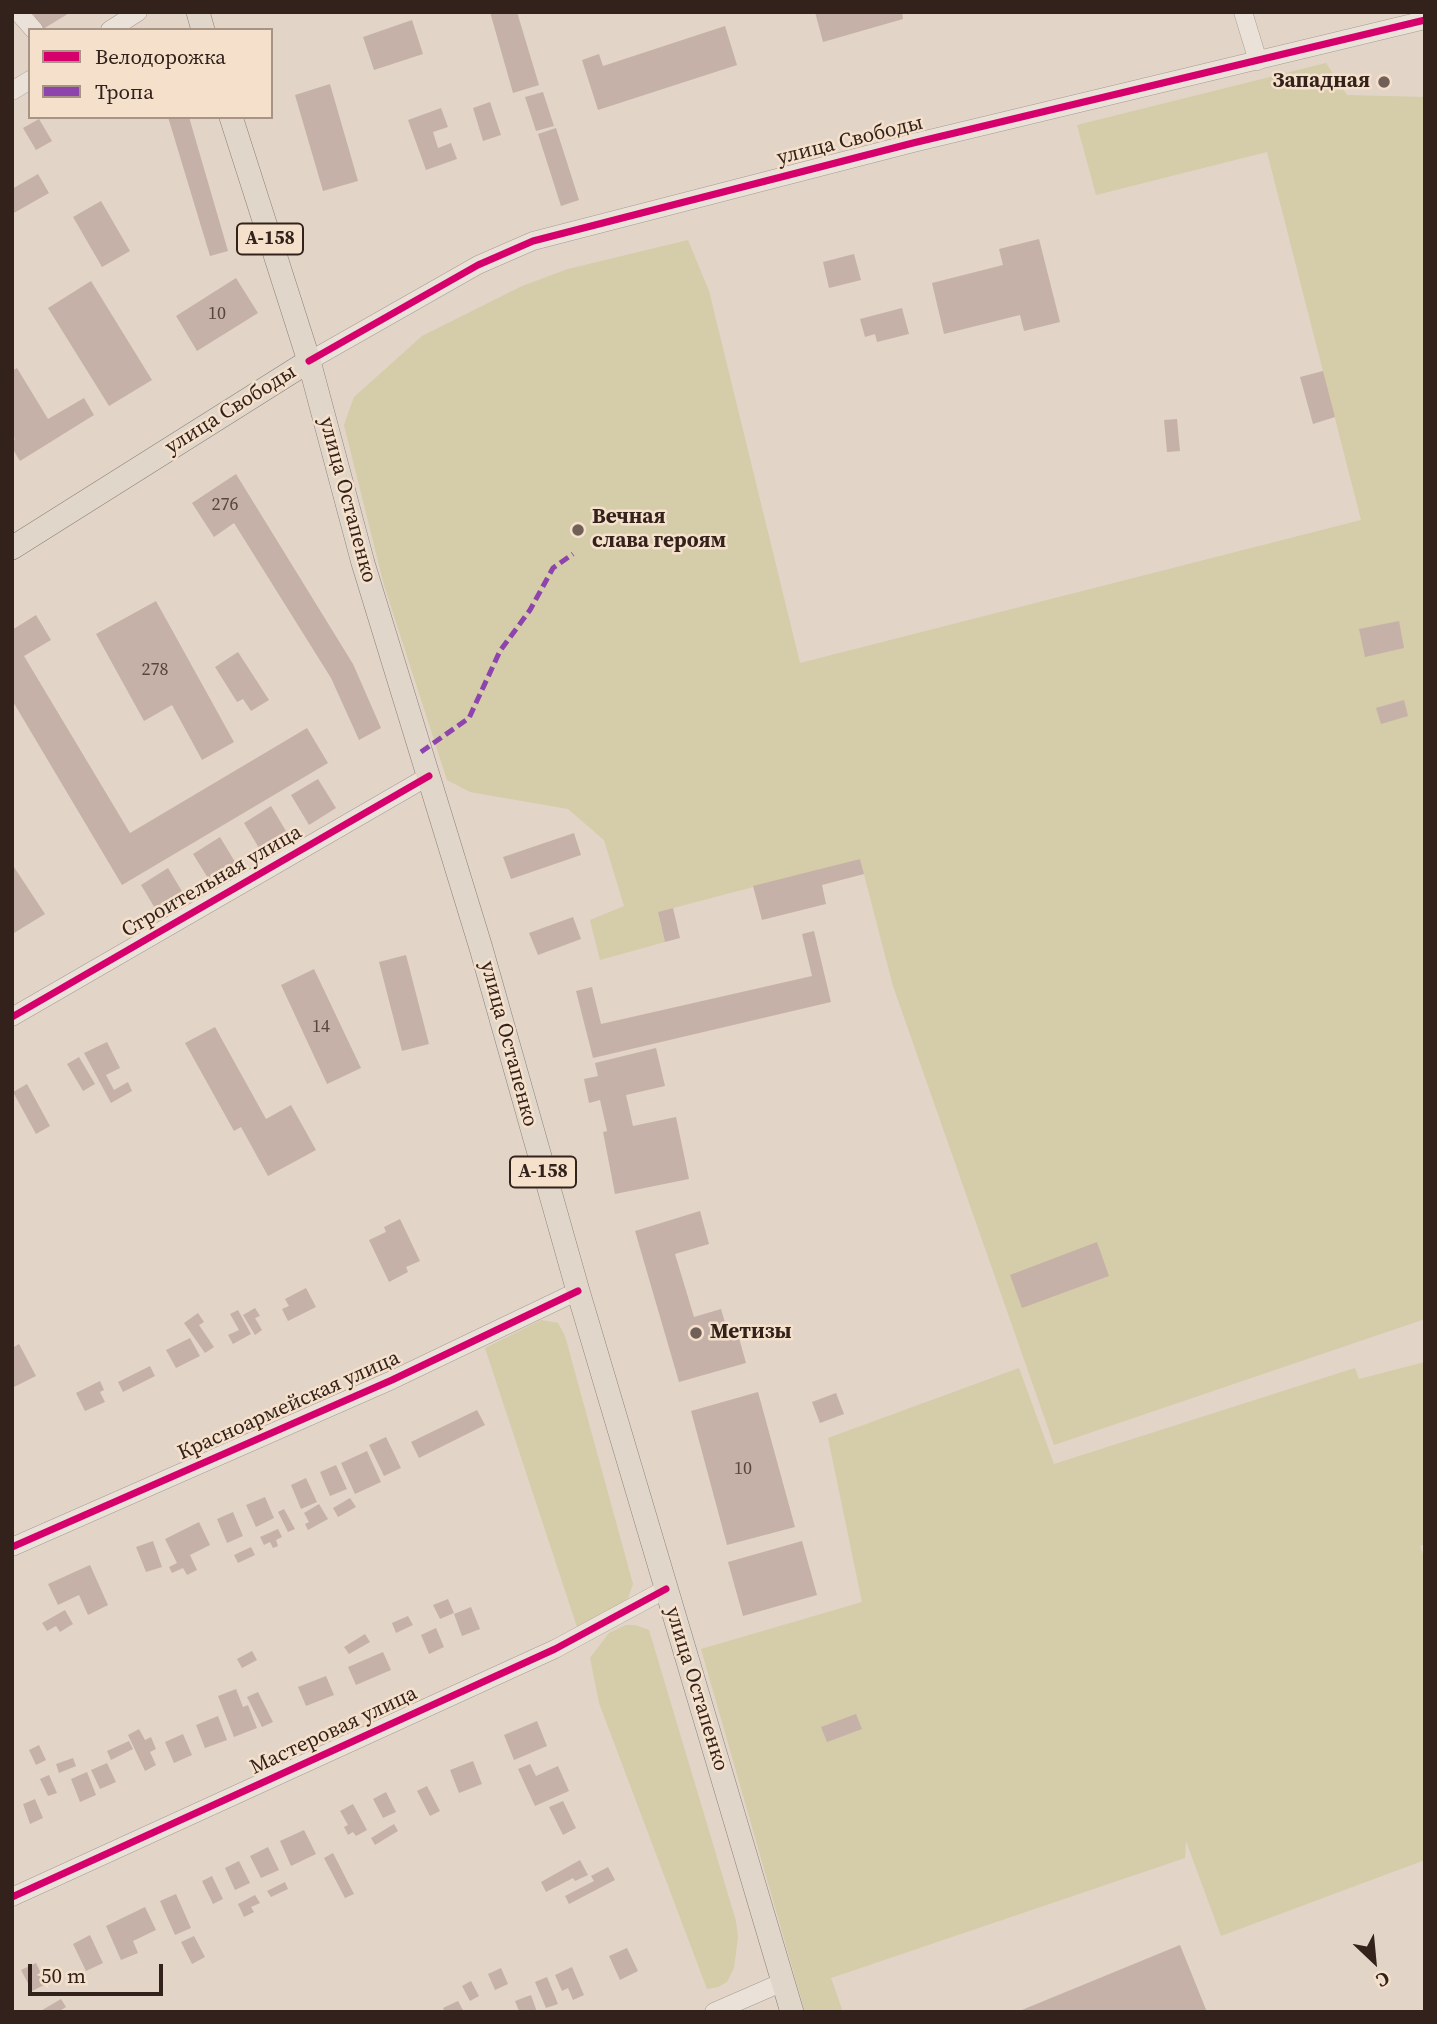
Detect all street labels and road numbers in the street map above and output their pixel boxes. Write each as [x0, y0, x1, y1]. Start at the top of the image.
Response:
street label: улица Свободы [774, 111, 926, 171]
road number: А-158 [237, 224, 303, 255]
street label: улица Свободы [161, 360, 301, 460]
street label: улица Остапенко [313, 414, 381, 586]
street label: Строительная улица [117, 820, 307, 944]
street label: улица Остапенко [474, 958, 542, 1130]
road number: А-158 [510, 1156, 576, 1188]
street label: Красноармейская улица [174, 1346, 404, 1466]
street label: улица Остапенко [659, 1604, 733, 1774]
street label: Мастеровая улица [246, 1681, 422, 1781]

